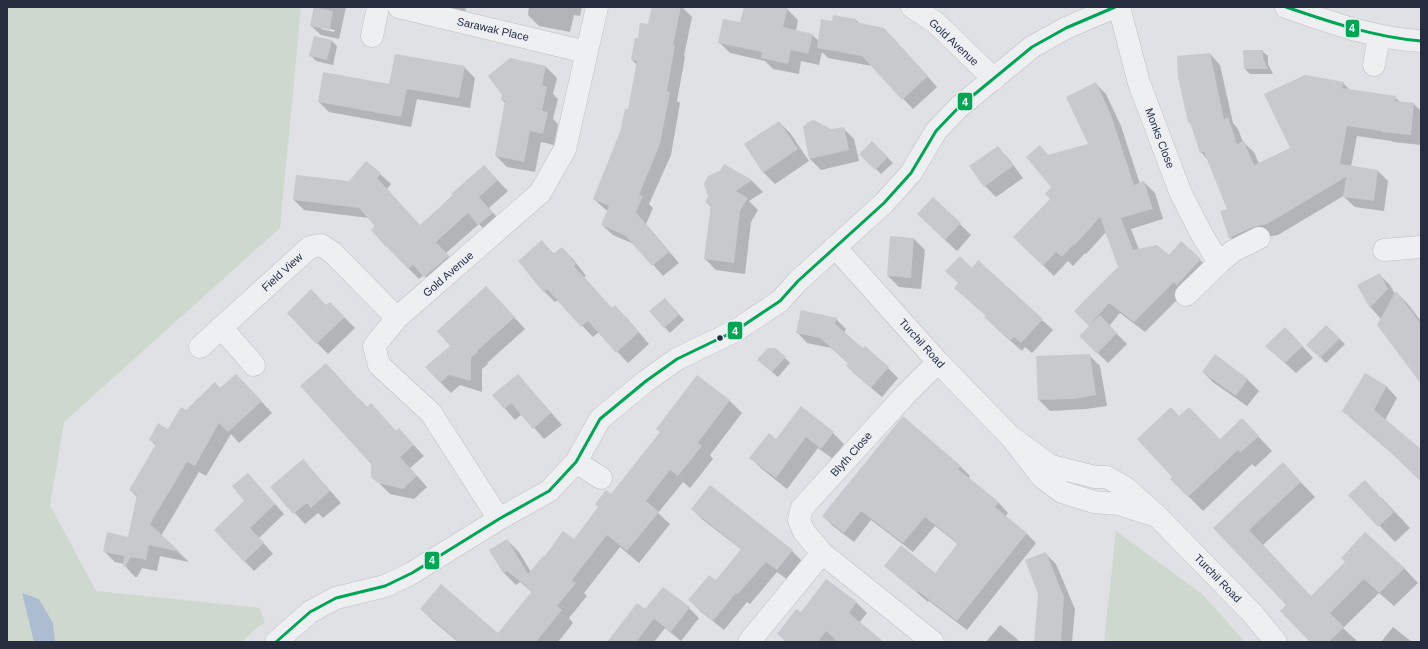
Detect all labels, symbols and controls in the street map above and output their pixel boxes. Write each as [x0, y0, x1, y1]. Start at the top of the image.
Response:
street label: Sarawak Place [456, 15, 530, 43]
street label: Gold Avenue [927, 16, 981, 68]
line badge: 4 [1345, 19, 1360, 38]
text: 4 [1349, 22, 1356, 34]
line badge: 4 [957, 92, 973, 111]
text: 4 [962, 96, 969, 108]
street label: Monks Close [1143, 106, 1177, 170]
street label: Gold Avenue [420, 249, 476, 299]
street label: Field View [259, 251, 305, 293]
street label: Turchil Road [897, 316, 947, 370]
line badge: 4 [727, 321, 743, 340]
text: 4 [732, 325, 739, 337]
unlabelled marker [715, 333, 725, 343]
street label: Blyth Close [828, 429, 874, 479]
line badge: 4 [424, 551, 440, 570]
street label: Turchil Road [1192, 552, 1244, 604]
text: 4 [429, 554, 436, 566]

